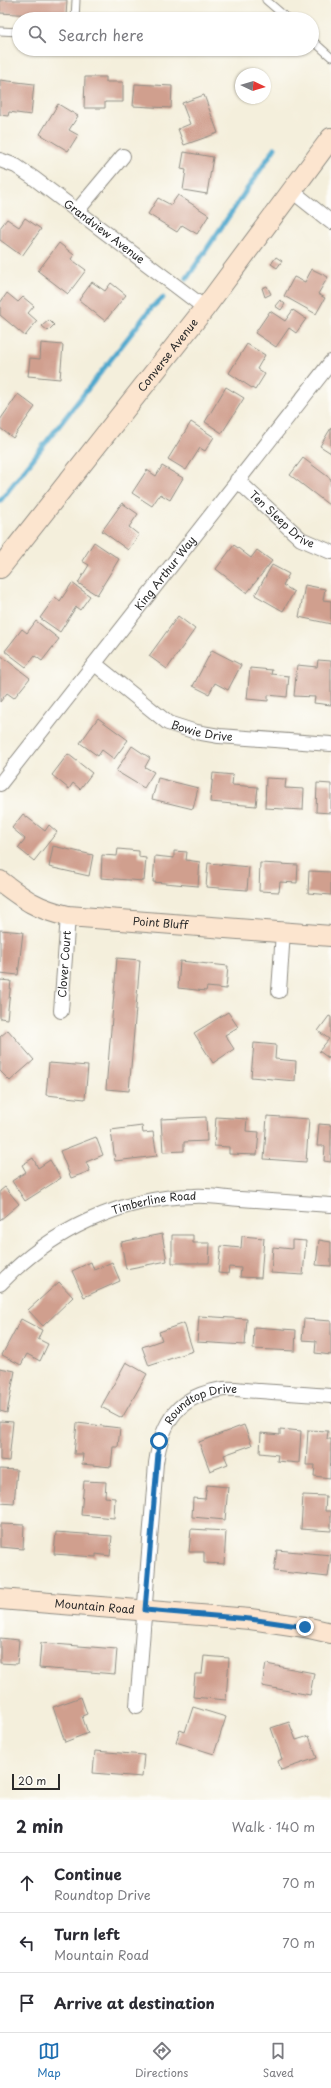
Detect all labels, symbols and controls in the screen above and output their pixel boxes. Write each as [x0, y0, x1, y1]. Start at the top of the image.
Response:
search box [12, 12, 319, 56]
icon: search [26, 23, 48, 45]
text: Search here [58, 23, 144, 46]
north arrow [235, 68, 271, 104]
street label: Grandview Avenue [60, 195, 149, 267]
street label: Converse Avenue [133, 314, 202, 395]
street label: Ten Sleep Drive [246, 486, 317, 552]
street label: King Arthur Way [130, 532, 200, 614]
street label: Bowie Drive [169, 716, 233, 745]
street label: Point Bluff [132, 912, 190, 933]
street label: Clover Court [53, 929, 75, 998]
street label: Timberline Road [109, 1187, 196, 1218]
street label: Roundtop Drive [160, 1380, 238, 1428]
route start [150, 1432, 168, 1450]
street label: Mountain Road [54, 1594, 136, 1618]
route end [296, 1618, 314, 1636]
scale bar [12, 1772, 60, 1791]
text: 20 m [18, 1772, 46, 1789]
text: 2 min [16, 1813, 63, 1839]
text: Walk · 140 m [232, 1817, 315, 1836]
text: Continue [54, 1862, 122, 1885]
icon: ahead [16, 1872, 38, 1894]
text: 70 m [282, 1873, 315, 1892]
text: Roundtop Drive [54, 1885, 151, 1904]
text: Turn left [54, 1922, 120, 1945]
icon: left [16, 1932, 38, 1954]
text: 70 m [282, 1933, 315, 1952]
text: Mountain Road [54, 1945, 149, 1964]
text: Arrive at destination [54, 1991, 215, 2014]
icon: arrive [16, 1992, 38, 2014]
tab: Map [37, 2040, 61, 2081]
tab: Directions [135, 2040, 188, 2081]
tab: Saved [263, 2040, 294, 2081]

